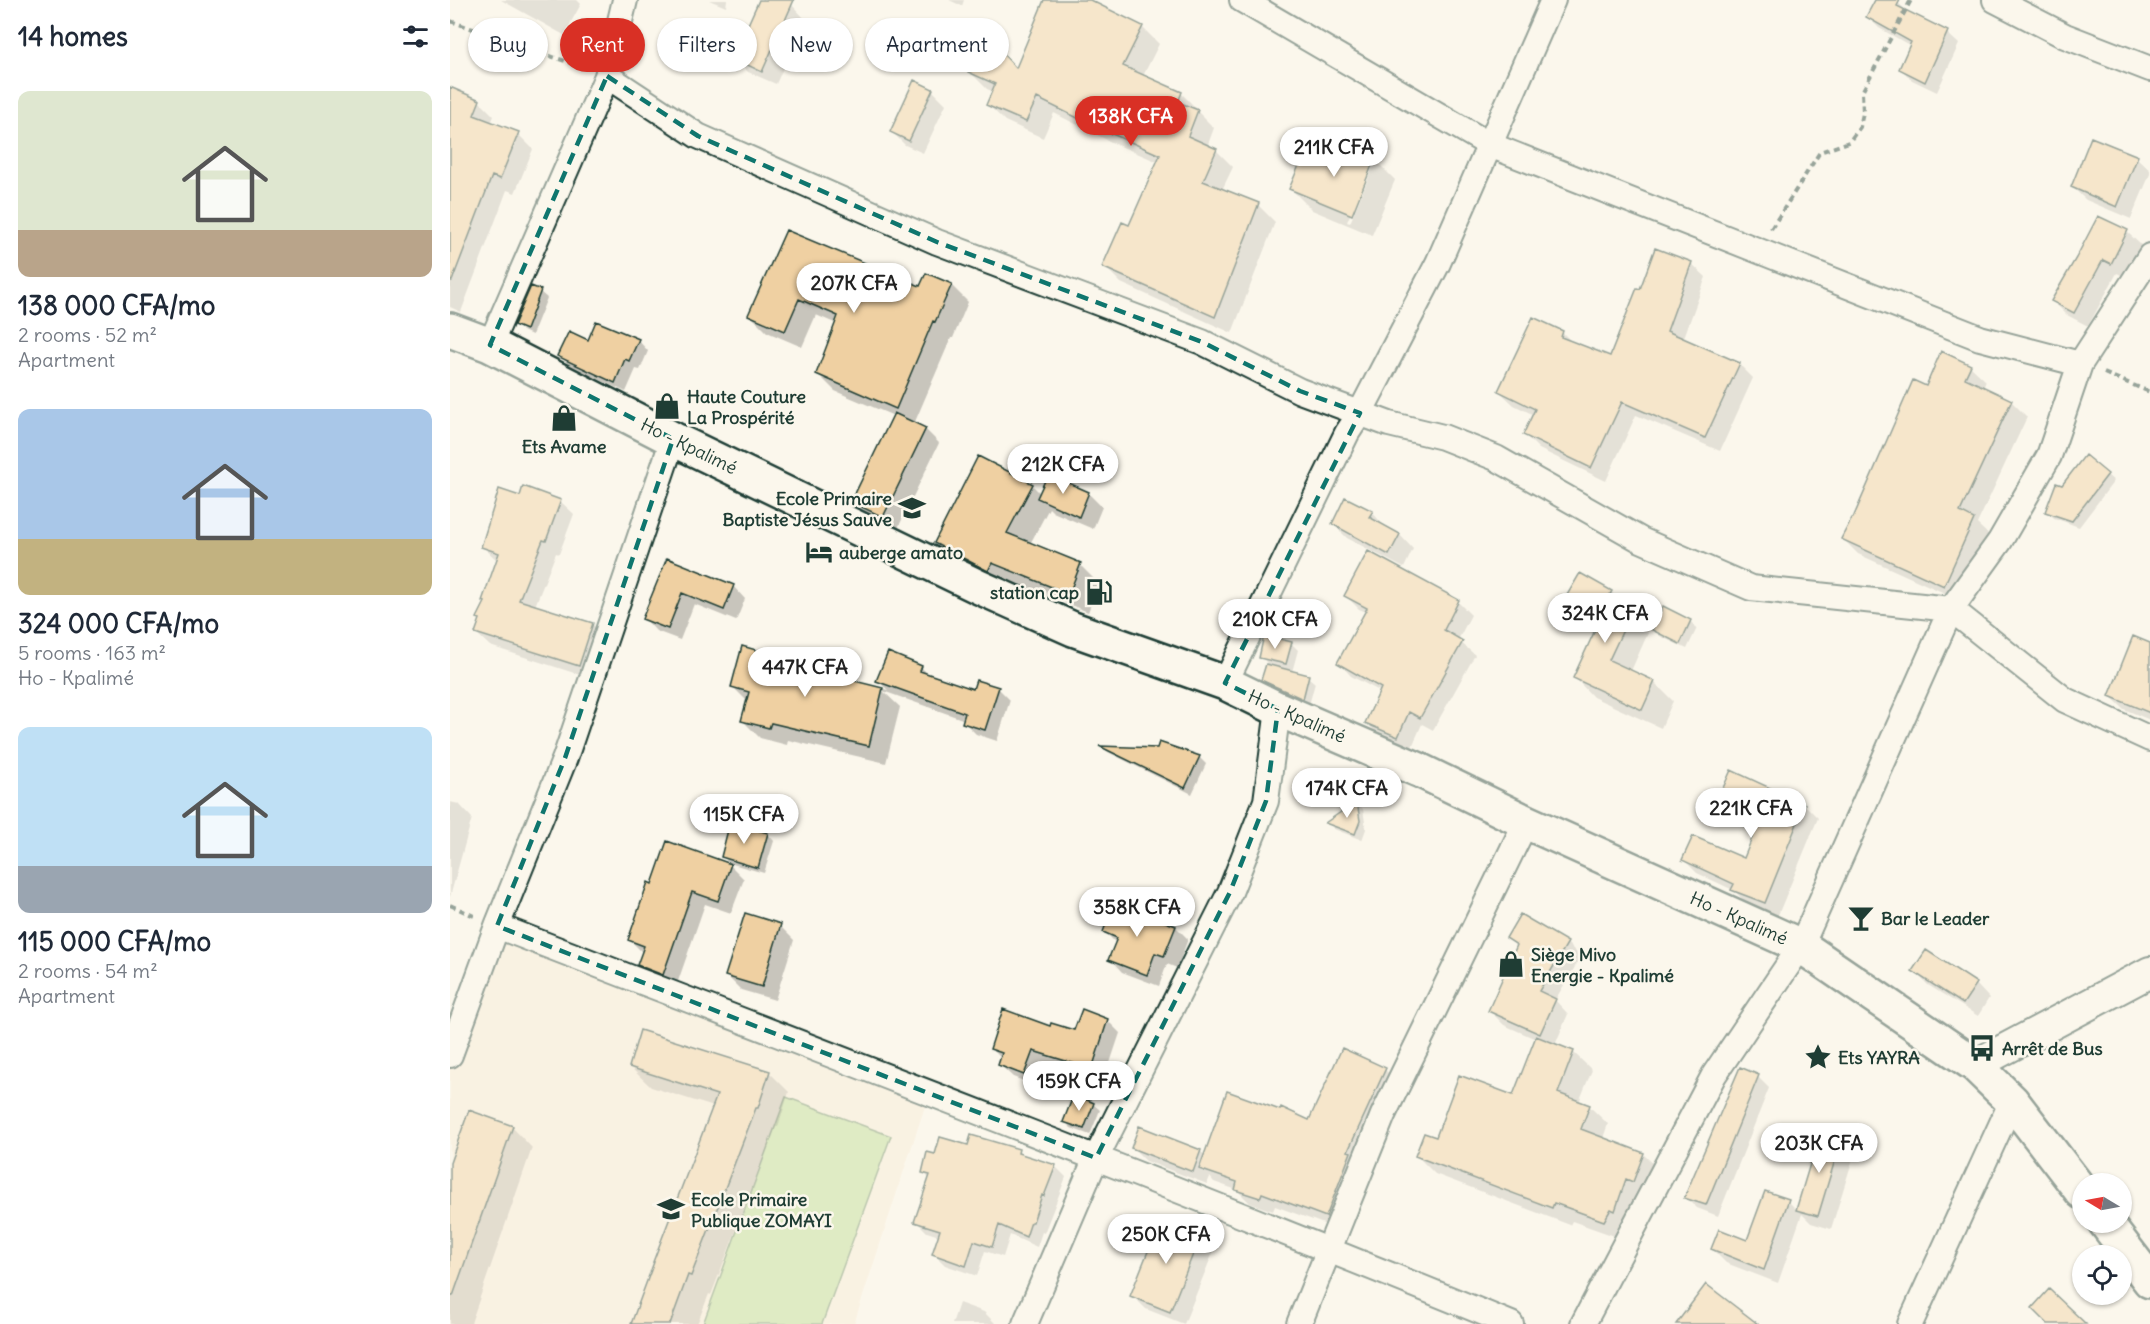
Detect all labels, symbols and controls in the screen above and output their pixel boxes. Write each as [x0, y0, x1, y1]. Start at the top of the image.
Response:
chip: Buy [468, 18, 548, 72]
chip: Rent [560, 18, 645, 72]
chip: Filters [657, 18, 757, 72]
chip: New [769, 18, 853, 72]
chip: Apartment [865, 18, 1009, 72]
text: 14 homes [18, 20, 128, 53]
icon: filters [399, 20, 432, 53]
pin: 138K CFA [1069, 96, 1193, 147]
text: 138K CFA [1089, 103, 1173, 128]
pin: 211K CFA [1272, 127, 1396, 178]
icon: home [171, 130, 279, 238]
text: 211K CFA [1294, 134, 1374, 159]
pin: 207K CFA [792, 263, 916, 314]
text: 207K CFA [810, 270, 898, 295]
text: 138 000 CFA/mo [18, 289, 215, 322]
text: 2 rooms · 52 m² [18, 322, 157, 347]
text: Apartment [18, 347, 115, 372]
place label: Haute Couture La Prospérité [687, 385, 806, 429]
shop icon: Haute Couture La Prospérité [652, 391, 682, 421]
shop icon: Ets Avame [549, 403, 579, 433]
street label: Ho - Kpalimé [637, 413, 741, 479]
place label: Ets Avame [522, 435, 607, 458]
pin: 212K CFA [1001, 444, 1125, 495]
icon: home [171, 448, 279, 556]
text: 212K CFA [1021, 451, 1105, 476]
place label: Ecole Primaire Baptiste Jésus Sauve [722, 487, 892, 531]
school or university icon: Ecole Primaire Baptiste Jésus Sauve [897, 493, 927, 523]
hotel icon: auberge amato [804, 537, 834, 567]
place label: auberge amato [839, 541, 963, 564]
fuel station icon: station cap [1084, 577, 1114, 607]
place label: station cap [990, 581, 1079, 604]
pin: 324K CFA [1543, 593, 1667, 644]
pin: 210K CFA [1213, 599, 1337, 650]
text: 324K CFA [1562, 600, 1648, 625]
text: 210K CFA [1232, 606, 1318, 631]
text: 324 000 CFA/mo [18, 607, 219, 640]
text: 5 rooms · 163 m² [18, 640, 166, 665]
pin: 447K CFA [743, 647, 867, 698]
text: 447K CFA [762, 654, 848, 679]
text: Ho - Kpalimé [18, 665, 134, 690]
street label: Ho - Kpalimé [1245, 684, 1349, 748]
icon: home [171, 766, 279, 874]
pin: 174K CFA [1285, 768, 1409, 819]
text: 174K CFA [1306, 775, 1388, 800]
pin: 221K CFA [1689, 788, 1813, 839]
pin: 115K CFA [682, 794, 806, 845]
text: 221K CFA [1709, 795, 1793, 820]
text: 115K CFA [704, 801, 784, 826]
street label: Ho - Kpalimé [1687, 886, 1791, 950]
pin: 358K CFA [1075, 887, 1199, 938]
text: 358K CFA [1093, 894, 1181, 919]
bar icon: Bar le Leader [1846, 903, 1876, 933]
place label: Bar le Leader [1881, 907, 1990, 930]
text: 115 000 CFA/mo [18, 925, 211, 958]
place label: Siège Mivo Energie - Kpalimé [1531, 943, 1674, 987]
shop icon: Siège Mivo Energie - Kpalimé [1496, 949, 1526, 979]
text: 2 rooms · 54 m² [18, 958, 158, 983]
text: Apartment [18, 983, 115, 1008]
bus stop icon: Arrêt de Bus [1967, 1033, 1997, 1063]
place label: Arrêt de Bus [2002, 1037, 2103, 1060]
place icon: Ets YAYRA [1803, 1042, 1833, 1072]
place label: Ets YAYRA [1838, 1046, 1920, 1069]
pin: 159K CFA [1017, 1061, 1141, 1112]
text: 159K CFA [1037, 1068, 1121, 1093]
pin: 203K CFA [1757, 1123, 1881, 1174]
text: 203K CFA [1775, 1130, 1863, 1155]
north arrow [2072, 1173, 2132, 1233]
map controls [2072, 1173, 2132, 1305]
place label: Ecole Primaire Publique ZOMAYI [691, 1188, 832, 1232]
school or university icon: Ecole Primaire Publique ZOMAYI [656, 1194, 686, 1224]
pin: 250K CFA [1104, 1214, 1228, 1265]
text: 250K CFA [1121, 1221, 1211, 1246]
button: locate [2072, 1245, 2132, 1305]

